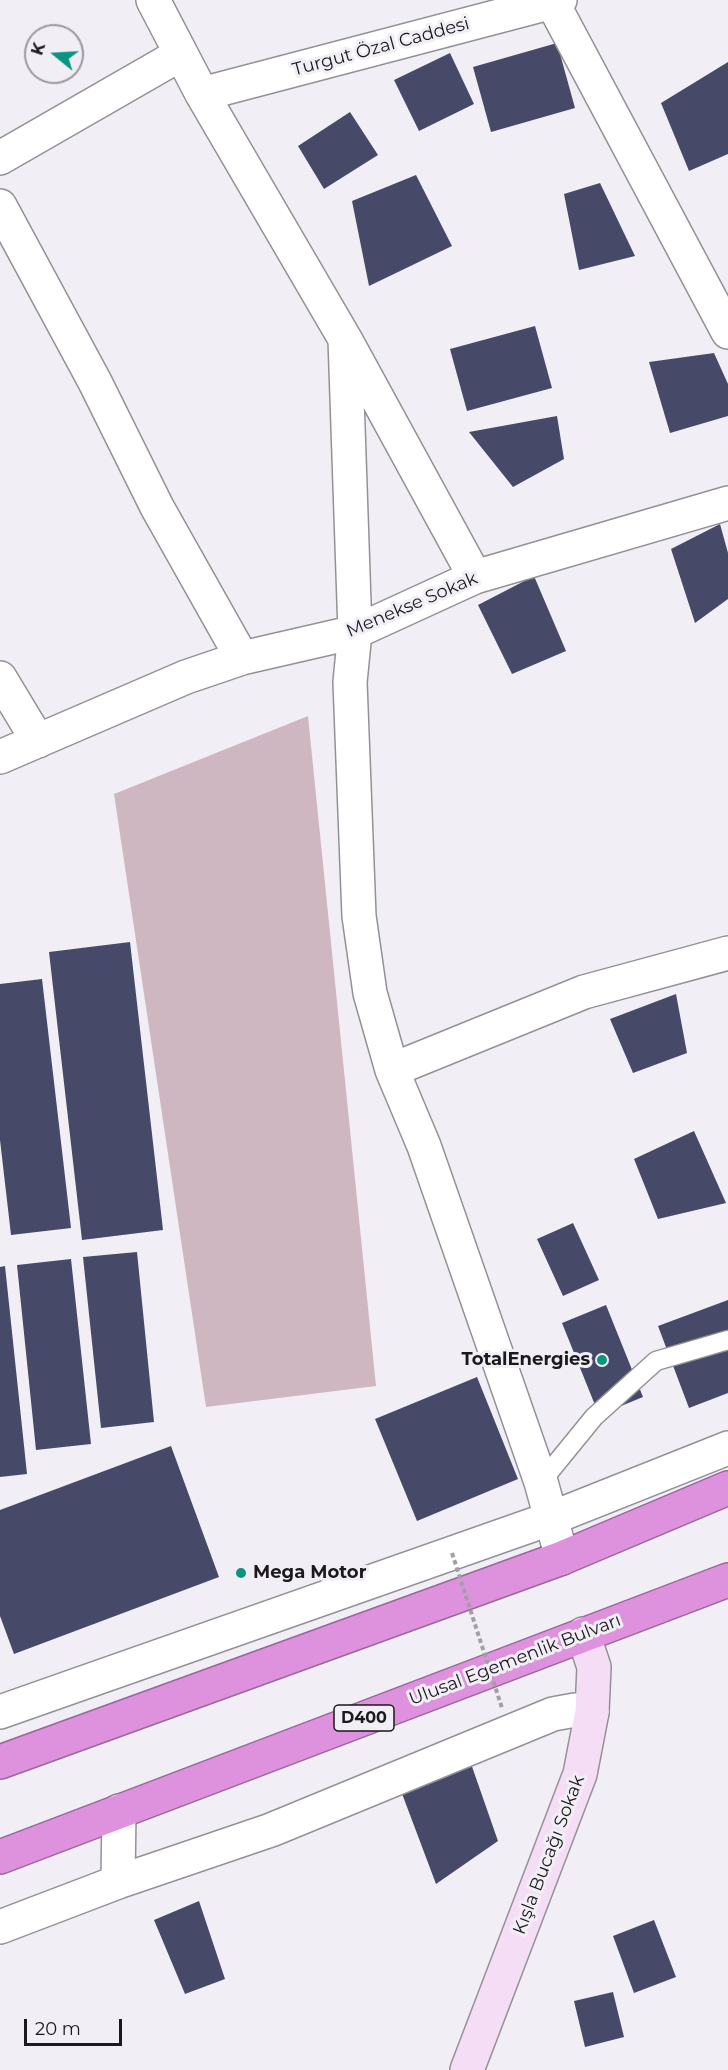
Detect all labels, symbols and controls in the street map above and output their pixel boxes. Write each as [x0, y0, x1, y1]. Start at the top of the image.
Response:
street label: Turgut Özal Caddesi [290, 13, 472, 81]
north arrow [24, 24, 84, 84]
text: K [27, 40, 49, 57]
street label: Menekse Sokak [343, 568, 481, 642]
place label: TotalEnergies [462, 1349, 590, 1371]
marker: TotalEnergies [595, 1353, 609, 1367]
place label: Mega Motor [253, 1562, 366, 1584]
marker: Mega Motor [234, 1566, 248, 1580]
street label: Ulusal Egemenlik Bulvarı [406, 1610, 624, 1710]
road number: D400 [334, 1705, 394, 1731]
street label: Kışla Bucağı Sokak [509, 1772, 589, 1938]
scale bar [27, 2007, 124, 2045]
text: 20 m [35, 2018, 81, 2040]

